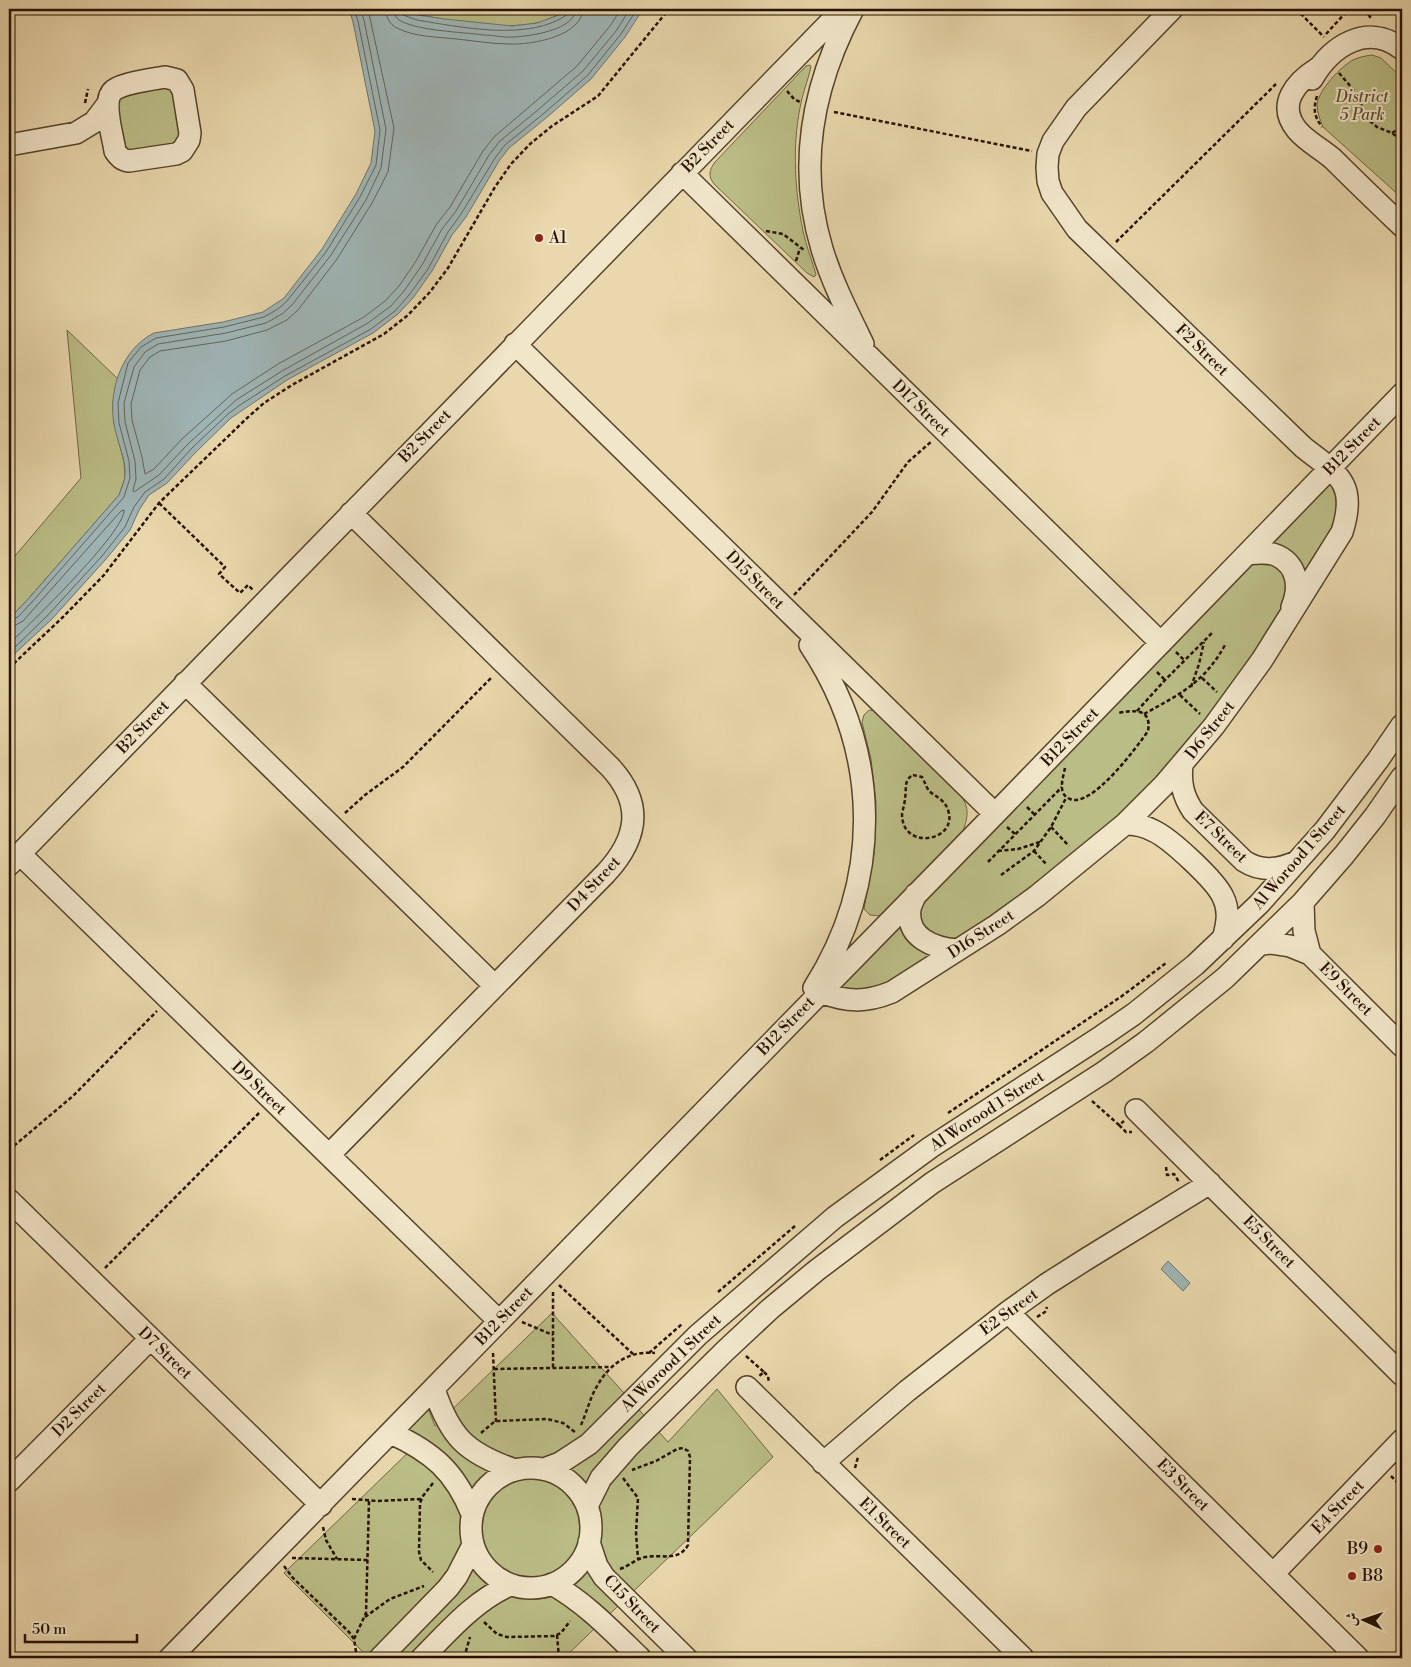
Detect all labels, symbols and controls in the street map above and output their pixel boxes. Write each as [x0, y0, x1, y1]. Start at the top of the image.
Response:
park label: District 5 Park [1334, 87, 1389, 125]
street label: B2 Street [677, 115, 739, 178]
place label: A1 [548, 228, 567, 248]
marker: A1 [533, 232, 545, 244]
street label: F2 Street [1171, 320, 1233, 380]
street label: D17 Street [888, 375, 955, 441]
street label: B2 Street [394, 405, 456, 468]
street label: B12 Street [1318, 412, 1385, 480]
street label: D15 Street [721, 546, 789, 614]
street label: B2 Street [112, 696, 174, 759]
street label: D6 Street [1181, 696, 1239, 763]
street label: B12 Street [1036, 703, 1103, 771]
street label: Al Worood 1 Street [1247, 800, 1350, 914]
street label: E7 Street [1190, 807, 1252, 867]
street label: D4 Street [563, 852, 625, 916]
street label: D16 Street [944, 905, 1018, 963]
street label: E9 Street [1315, 958, 1377, 1020]
street label: B12 Street [752, 992, 819, 1060]
street label: D9 Street [227, 1057, 291, 1119]
street label: Al Worood 1 Street [925, 1066, 1048, 1156]
street label: E5 Street [1238, 1211, 1300, 1273]
street label: B12 Street [470, 1282, 537, 1350]
street label: E2 Street [976, 1284, 1042, 1340]
street label: Al Worood 1 Street [616, 1310, 726, 1417]
street label: D7 Street [134, 1322, 196, 1384]
street label: D2 Street [48, 1379, 110, 1441]
street label: E3 Street [1152, 1454, 1214, 1516]
street label: E4 Street [1307, 1476, 1369, 1538]
street label: E1 Street [855, 1493, 915, 1553]
place label: B9 [1346, 1539, 1368, 1559]
marker: B9 [1372, 1543, 1384, 1555]
place label: B8 [1361, 1566, 1383, 1586]
marker: B8 [1346, 1570, 1358, 1582]
street label: C15 Street [599, 1571, 665, 1638]
north arrow [1338, 1594, 1388, 1644]
scale bar [25, 1612, 138, 1644]
text: ش [1343, 1612, 1361, 1627]
text: 50 m [32, 1620, 66, 1639]

